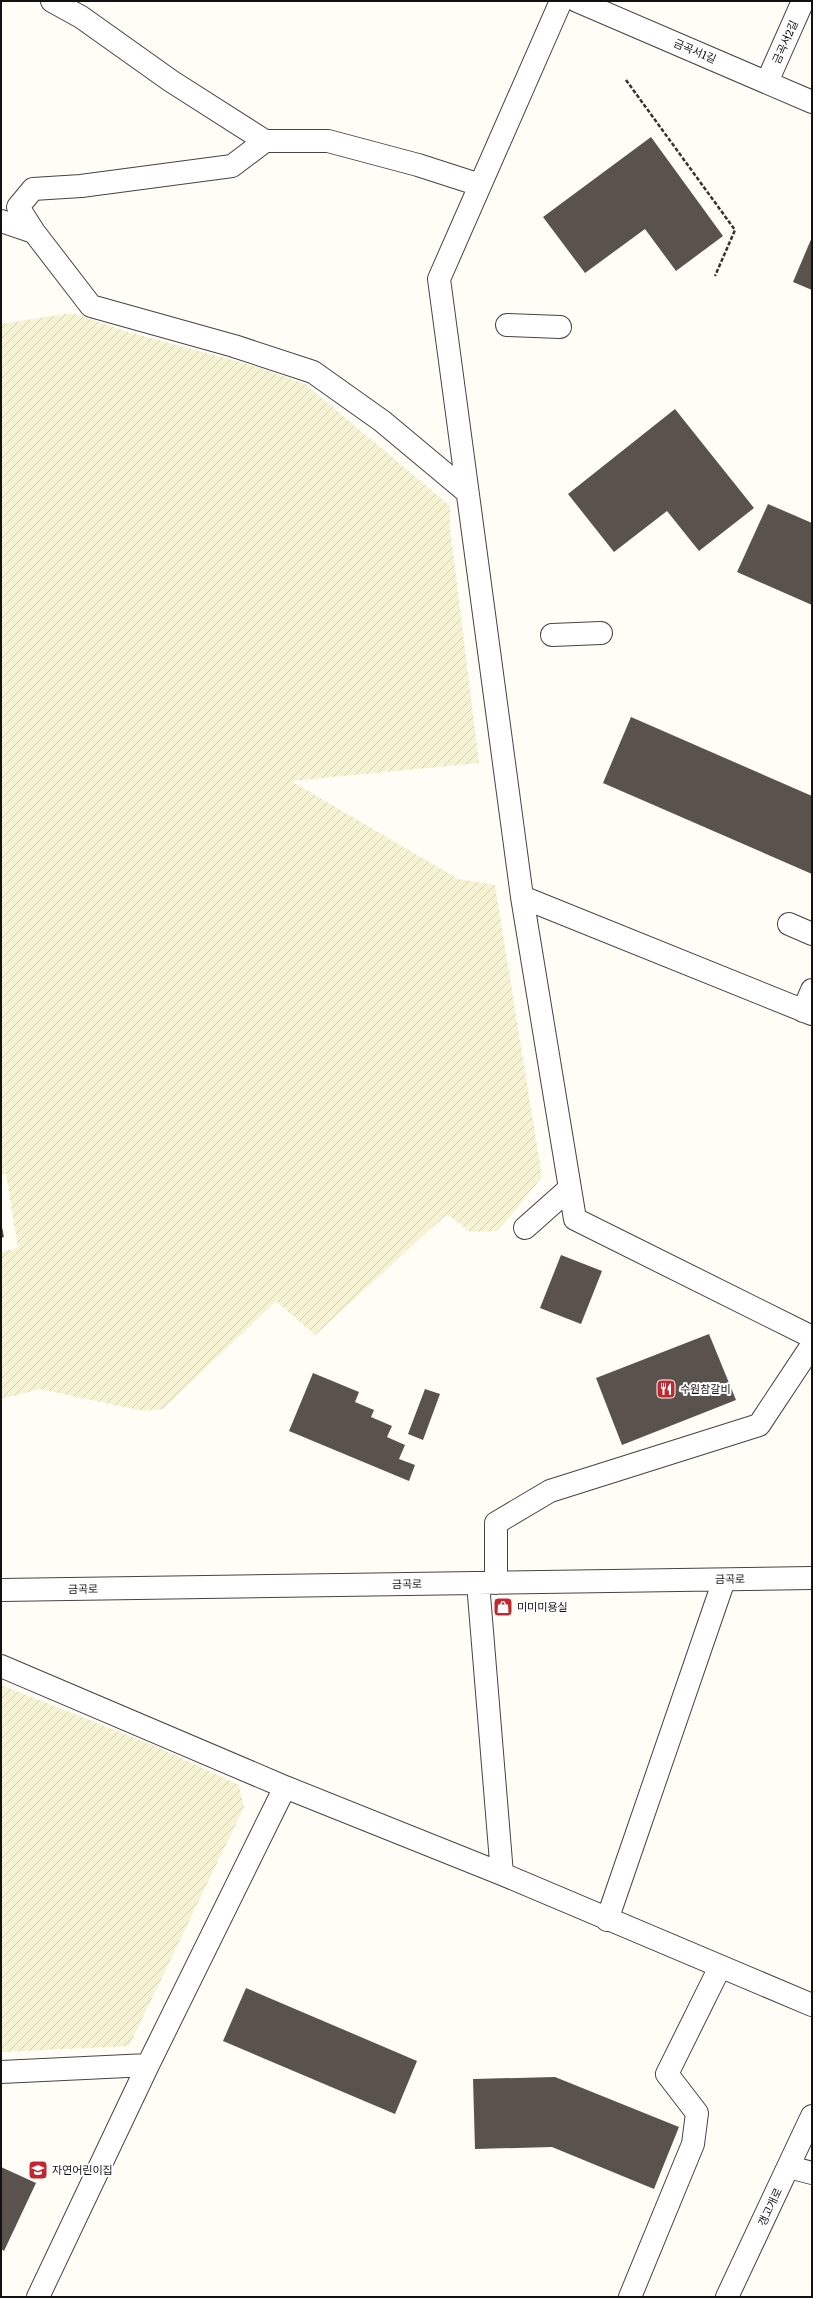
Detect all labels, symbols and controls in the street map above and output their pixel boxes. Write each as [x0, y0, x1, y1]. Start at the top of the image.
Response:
street label: 금곡서2길 [767, 17, 801, 66]
street label: 금곡서1길 [672, 34, 719, 66]
restaurant icon: 수원참갈비 [655, 1378, 677, 1400]
place label: 수원참갈비 [680, 1380, 731, 1396]
street label: 금곡로 [715, 1570, 745, 1586]
street label: 금곡로 [392, 1575, 422, 1591]
street label: 금곡로 [68, 1580, 98, 1596]
shop icon: 미미미용실 [492, 1596, 514, 1618]
place label: 미미미용실 [517, 1598, 568, 1614]
school or university icon: 자연어린이집 [27, 2159, 49, 2181]
place label: 자연어린이집 [52, 2161, 113, 2177]
street label: 갱고개로 [753, 2185, 785, 2228]

